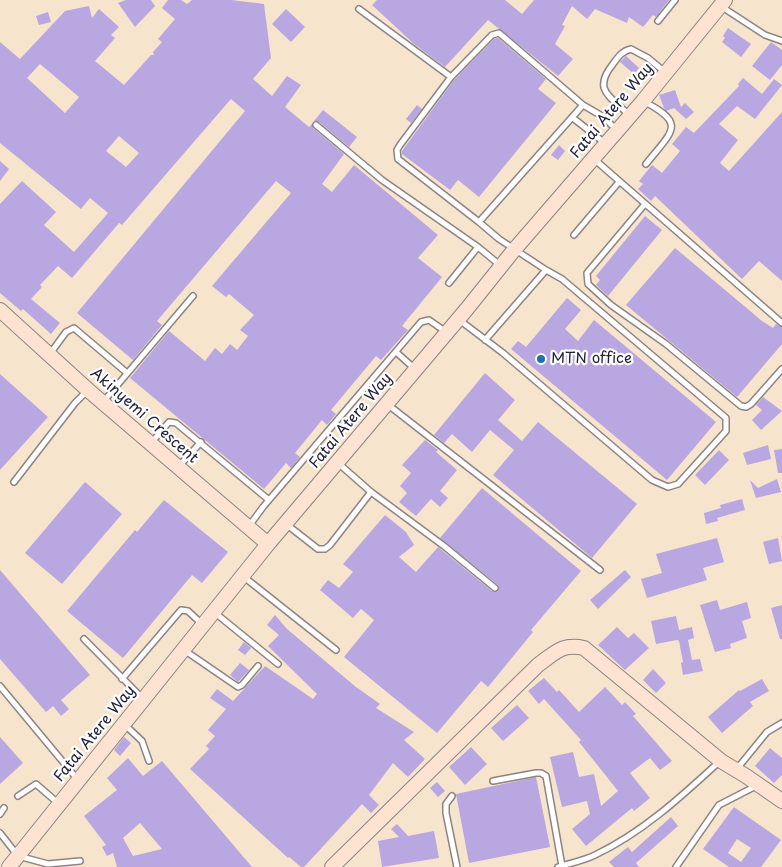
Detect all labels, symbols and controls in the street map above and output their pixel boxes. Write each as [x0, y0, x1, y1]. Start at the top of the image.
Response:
street label: Fatai Atere Way [567, 60, 657, 162]
place label: MTN office [551, 350, 632, 368]
marker: MTN office [535, 353, 547, 365]
street label: Akinyemi Crescent [87, 364, 201, 468]
street label: Fatai Atere Way [306, 370, 396, 472]
street label: Fatai Atere Way [51, 682, 139, 786]

